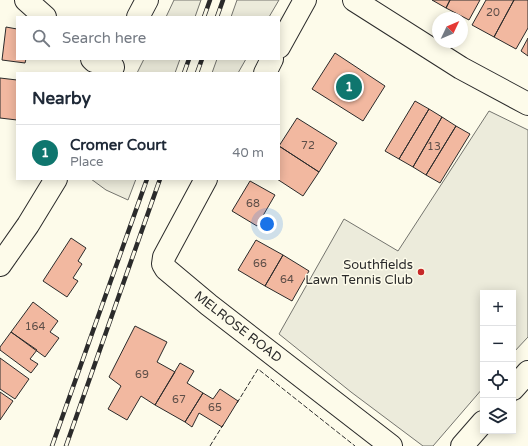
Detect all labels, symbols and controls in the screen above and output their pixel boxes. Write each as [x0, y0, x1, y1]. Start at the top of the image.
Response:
house number: 20 [486, 6, 500, 19]
north arrow [432, 12, 468, 48]
search box [16, 16, 280, 60]
icon: search [30, 27, 52, 49]
text: Search here [62, 29, 146, 47]
pin: 1 [336, 72, 362, 102]
text: Nearby [32, 88, 91, 109]
text: Cromer Court [70, 136, 167, 154]
house number: 72 [301, 139, 315, 152]
house number: 13 [427, 140, 441, 153]
text: 1 [41, 145, 49, 161]
text: 40 m [232, 145, 264, 161]
text: Place [70, 154, 103, 170]
house number: 68 [246, 197, 260, 210]
your location [257, 214, 277, 234]
house number: 66 [253, 257, 267, 270]
place label: Southfields Lawn Tennis Club [305, 257, 413, 288]
marker: Southfields Lawn Tennis Club [416, 267, 426, 277]
house number: 64 [280, 273, 294, 286]
street label: MELROSE ROAD [191, 288, 285, 366]
map controls [480, 290, 516, 434]
button: + [480, 290, 516, 326]
house number: 164 [25, 320, 45, 333]
button: − [480, 326, 516, 362]
button: locate [480, 362, 516, 398]
house number: 69 [135, 368, 149, 381]
house number: 67 [172, 393, 186, 406]
button: layers [480, 398, 516, 434]
house number: 65 [208, 401, 222, 414]

